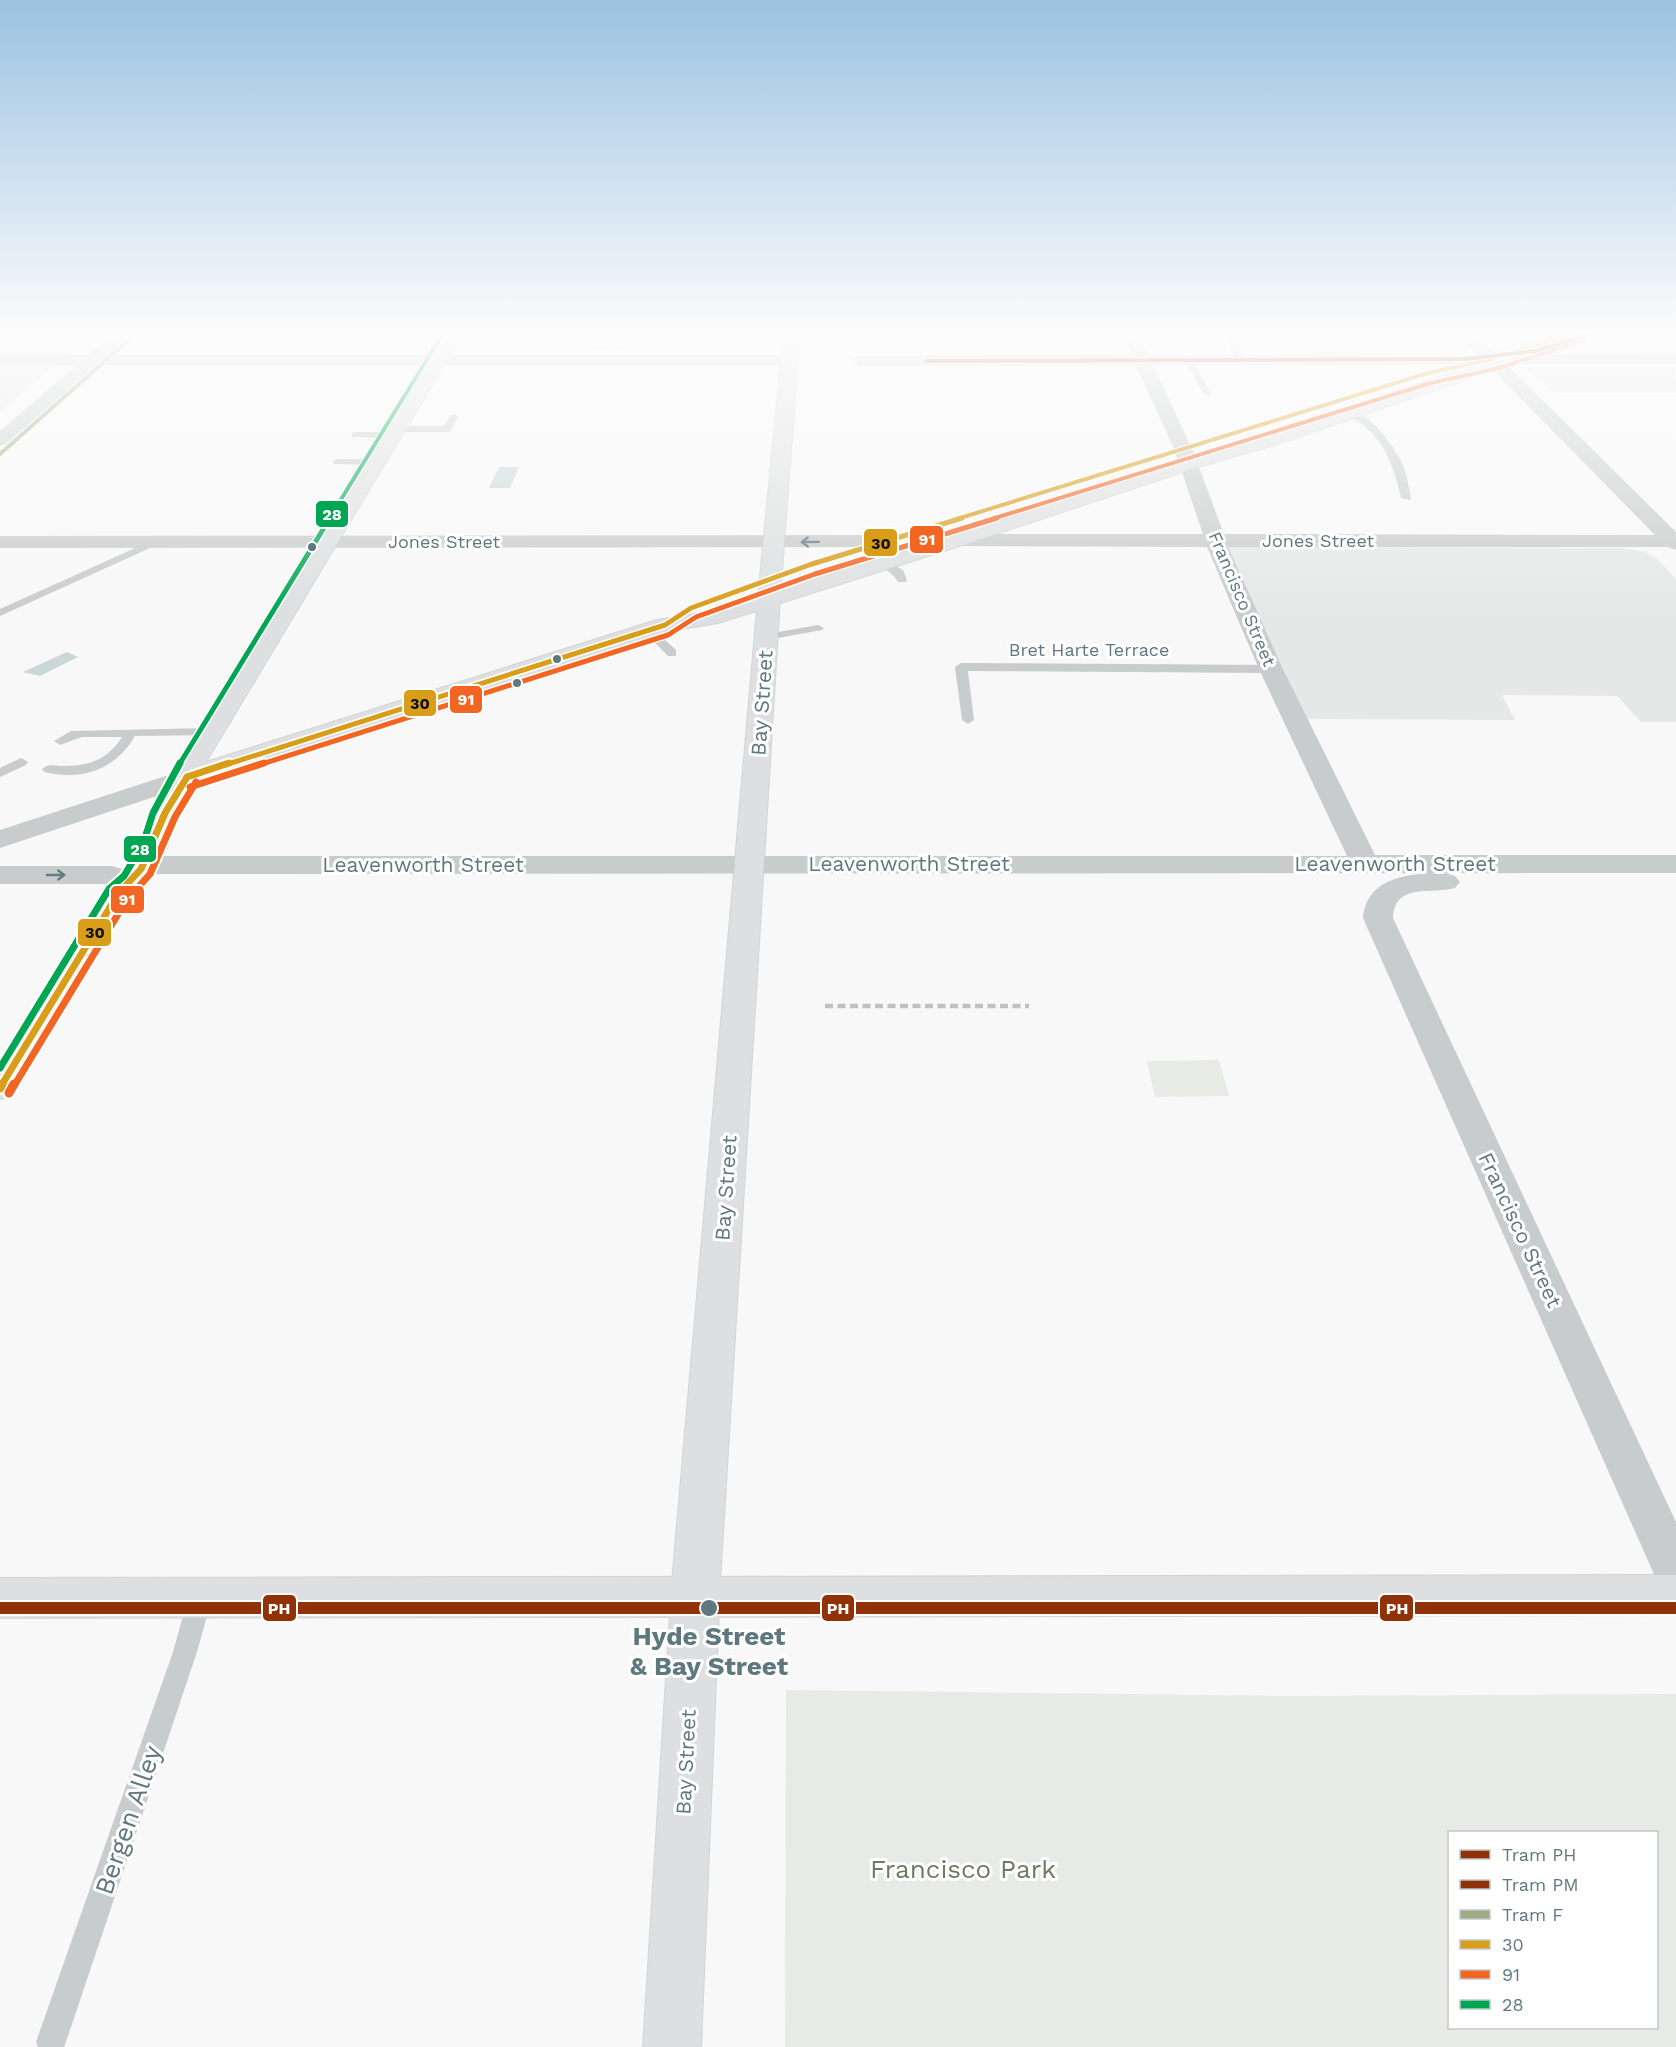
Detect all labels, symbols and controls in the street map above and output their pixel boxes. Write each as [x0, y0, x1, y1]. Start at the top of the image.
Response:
line badge: 28 [315, 500, 349, 528]
text: 28 [322, 505, 342, 524]
line badge: 91 [909, 525, 944, 554]
line badge: 30 [863, 528, 898, 557]
street label: Francisco Street [1205, 528, 1280, 670]
text: 91 [919, 530, 935, 549]
street label: Jones Street [1262, 530, 1375, 551]
street label: Jones Street [388, 531, 501, 552]
text: 30 [871, 534, 891, 553]
one-way arrow [801, 536, 821, 547]
unlabelled marker [306, 541, 318, 553]
street label: Bret Harte Terrace [1009, 639, 1169, 660]
street label: Bay Street [745, 649, 778, 757]
unlabelled marker [551, 653, 563, 665]
unlabelled marker [511, 677, 523, 689]
line badge: 91 [449, 685, 483, 714]
line badge: 30 [403, 689, 437, 717]
text: 91 [458, 690, 474, 709]
text: 30 [410, 694, 430, 713]
line badge: 28 [123, 835, 157, 863]
text: 28 [130, 840, 150, 859]
street label: Leavenworth Street [808, 851, 1010, 876]
street label: Leavenworth Street [1294, 851, 1496, 876]
street label: Leavenworth Street [322, 852, 524, 877]
one-way arrow [45, 869, 65, 881]
line badge: 91 [110, 885, 145, 914]
text: 91 [119, 890, 135, 909]
line badge: 30 [77, 918, 112, 947]
text: 30 [85, 923, 105, 942]
street label: Bay Street [709, 1134, 742, 1242]
street label: Francisco Street [1474, 1148, 1567, 1311]
line badge: PH [262, 1594, 297, 1622]
line badge: PH [821, 1594, 855, 1622]
line badge: PH [1379, 1594, 1414, 1622]
marker: Hyde Street & Bay Street [699, 1598, 719, 1618]
text: PH [268, 1599, 290, 1618]
text: PH [827, 1599, 849, 1618]
text: PH [1386, 1599, 1408, 1618]
place label: Hyde Street & Bay Street [630, 1621, 789, 1681]
street label: Bay Street [670, 1708, 701, 1815]
street label: Bergen Alley [88, 1741, 168, 1898]
legend [1448, 1831, 1658, 2029]
text: Tram PH [1502, 1844, 1576, 1865]
park label: Francisco Park [870, 1854, 1056, 1884]
text: Tram PM [1502, 1874, 1579, 1895]
text: Tram F [1502, 1904, 1563, 1925]
text: 30 [1502, 1934, 1524, 1955]
text: 91 [1502, 1964, 1520, 1985]
text: 28 [1502, 1994, 1524, 2015]

